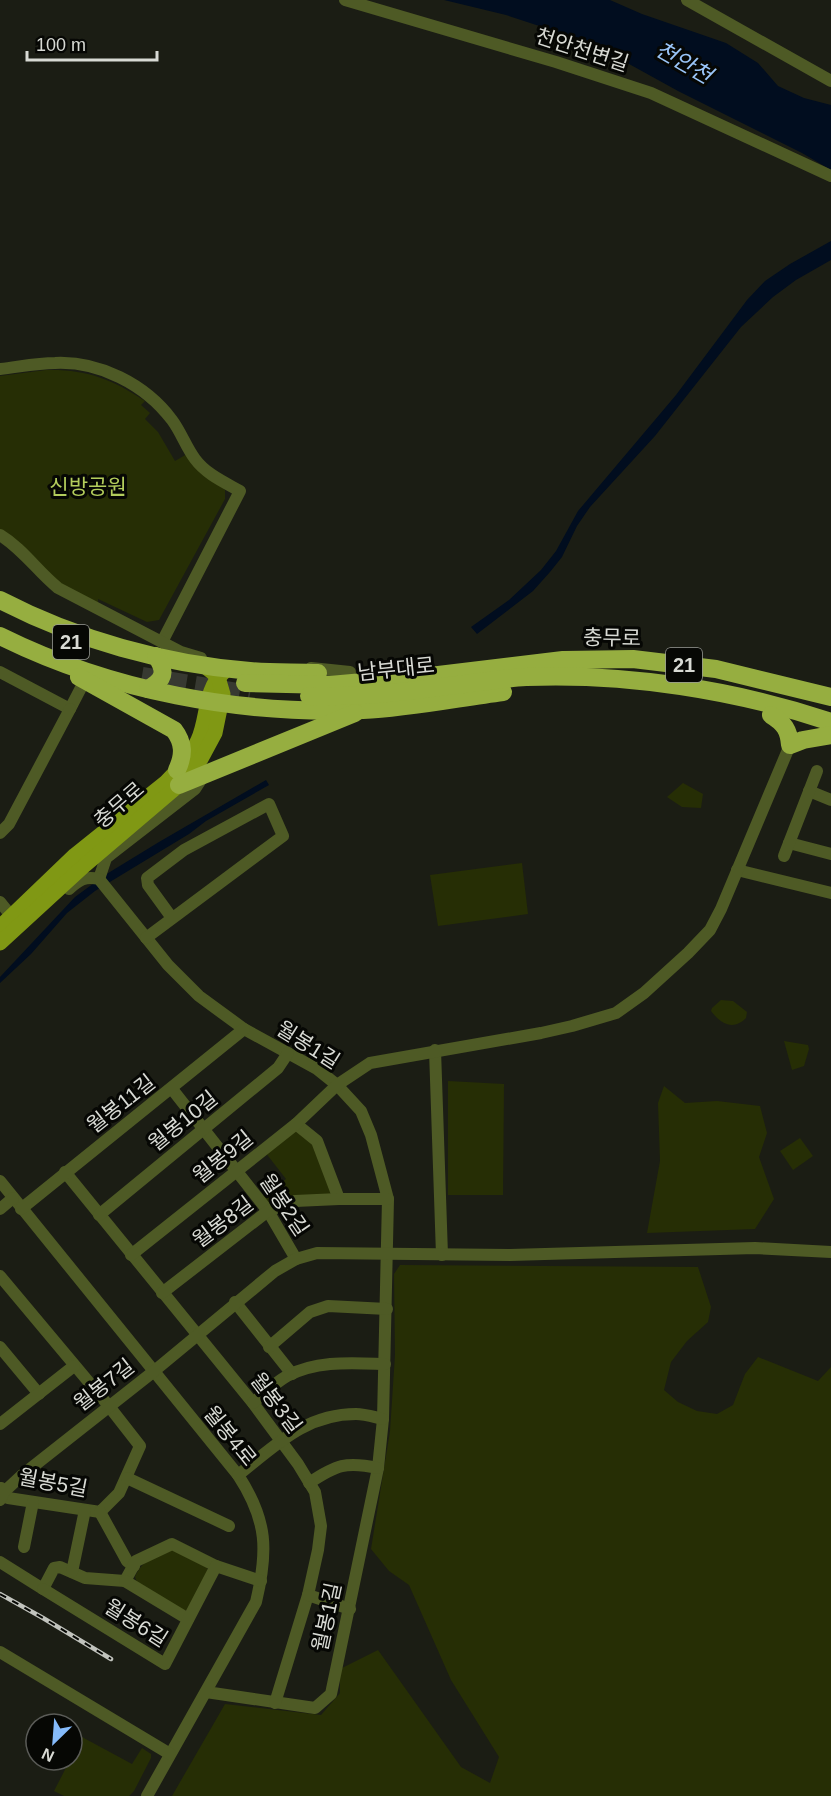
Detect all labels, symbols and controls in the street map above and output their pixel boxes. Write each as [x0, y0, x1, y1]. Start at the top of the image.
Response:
scale bar [27, 24, 158, 62]
street label: 천안천변길 [533, 24, 632, 75]
text: 100 m [36, 35, 86, 55]
water label: 천안천 [651, 36, 719, 90]
park label: 신방공원 [49, 475, 127, 498]
road number: 21 [53, 625, 89, 659]
street label: 충무로 [583, 625, 641, 650]
road number: 21 [666, 648, 702, 682]
street label: 남부대로 [356, 653, 436, 684]
street label: 충무로 [89, 777, 148, 832]
street label: 월봉1길 [273, 1016, 344, 1073]
street label: 월봉11길 [82, 1070, 159, 1137]
street label: 월봉10길 [144, 1086, 222, 1155]
street label: 월봉9길 [188, 1126, 257, 1187]
street label: 월봉2길 [255, 1169, 313, 1240]
street label: 월봉8길 [188, 1191, 257, 1252]
street label: 월봉7길 [69, 1354, 138, 1415]
street label: 월봉3길 [246, 1368, 307, 1437]
street label: 월봉4로 [200, 1401, 261, 1470]
street label: 월봉5길 [17, 1465, 89, 1500]
street label: 월봉1길 [308, 1580, 345, 1653]
street label: 월봉6길 [101, 1594, 172, 1651]
north arrow [24, 1712, 84, 1772]
text: N [39, 1745, 57, 1765]

